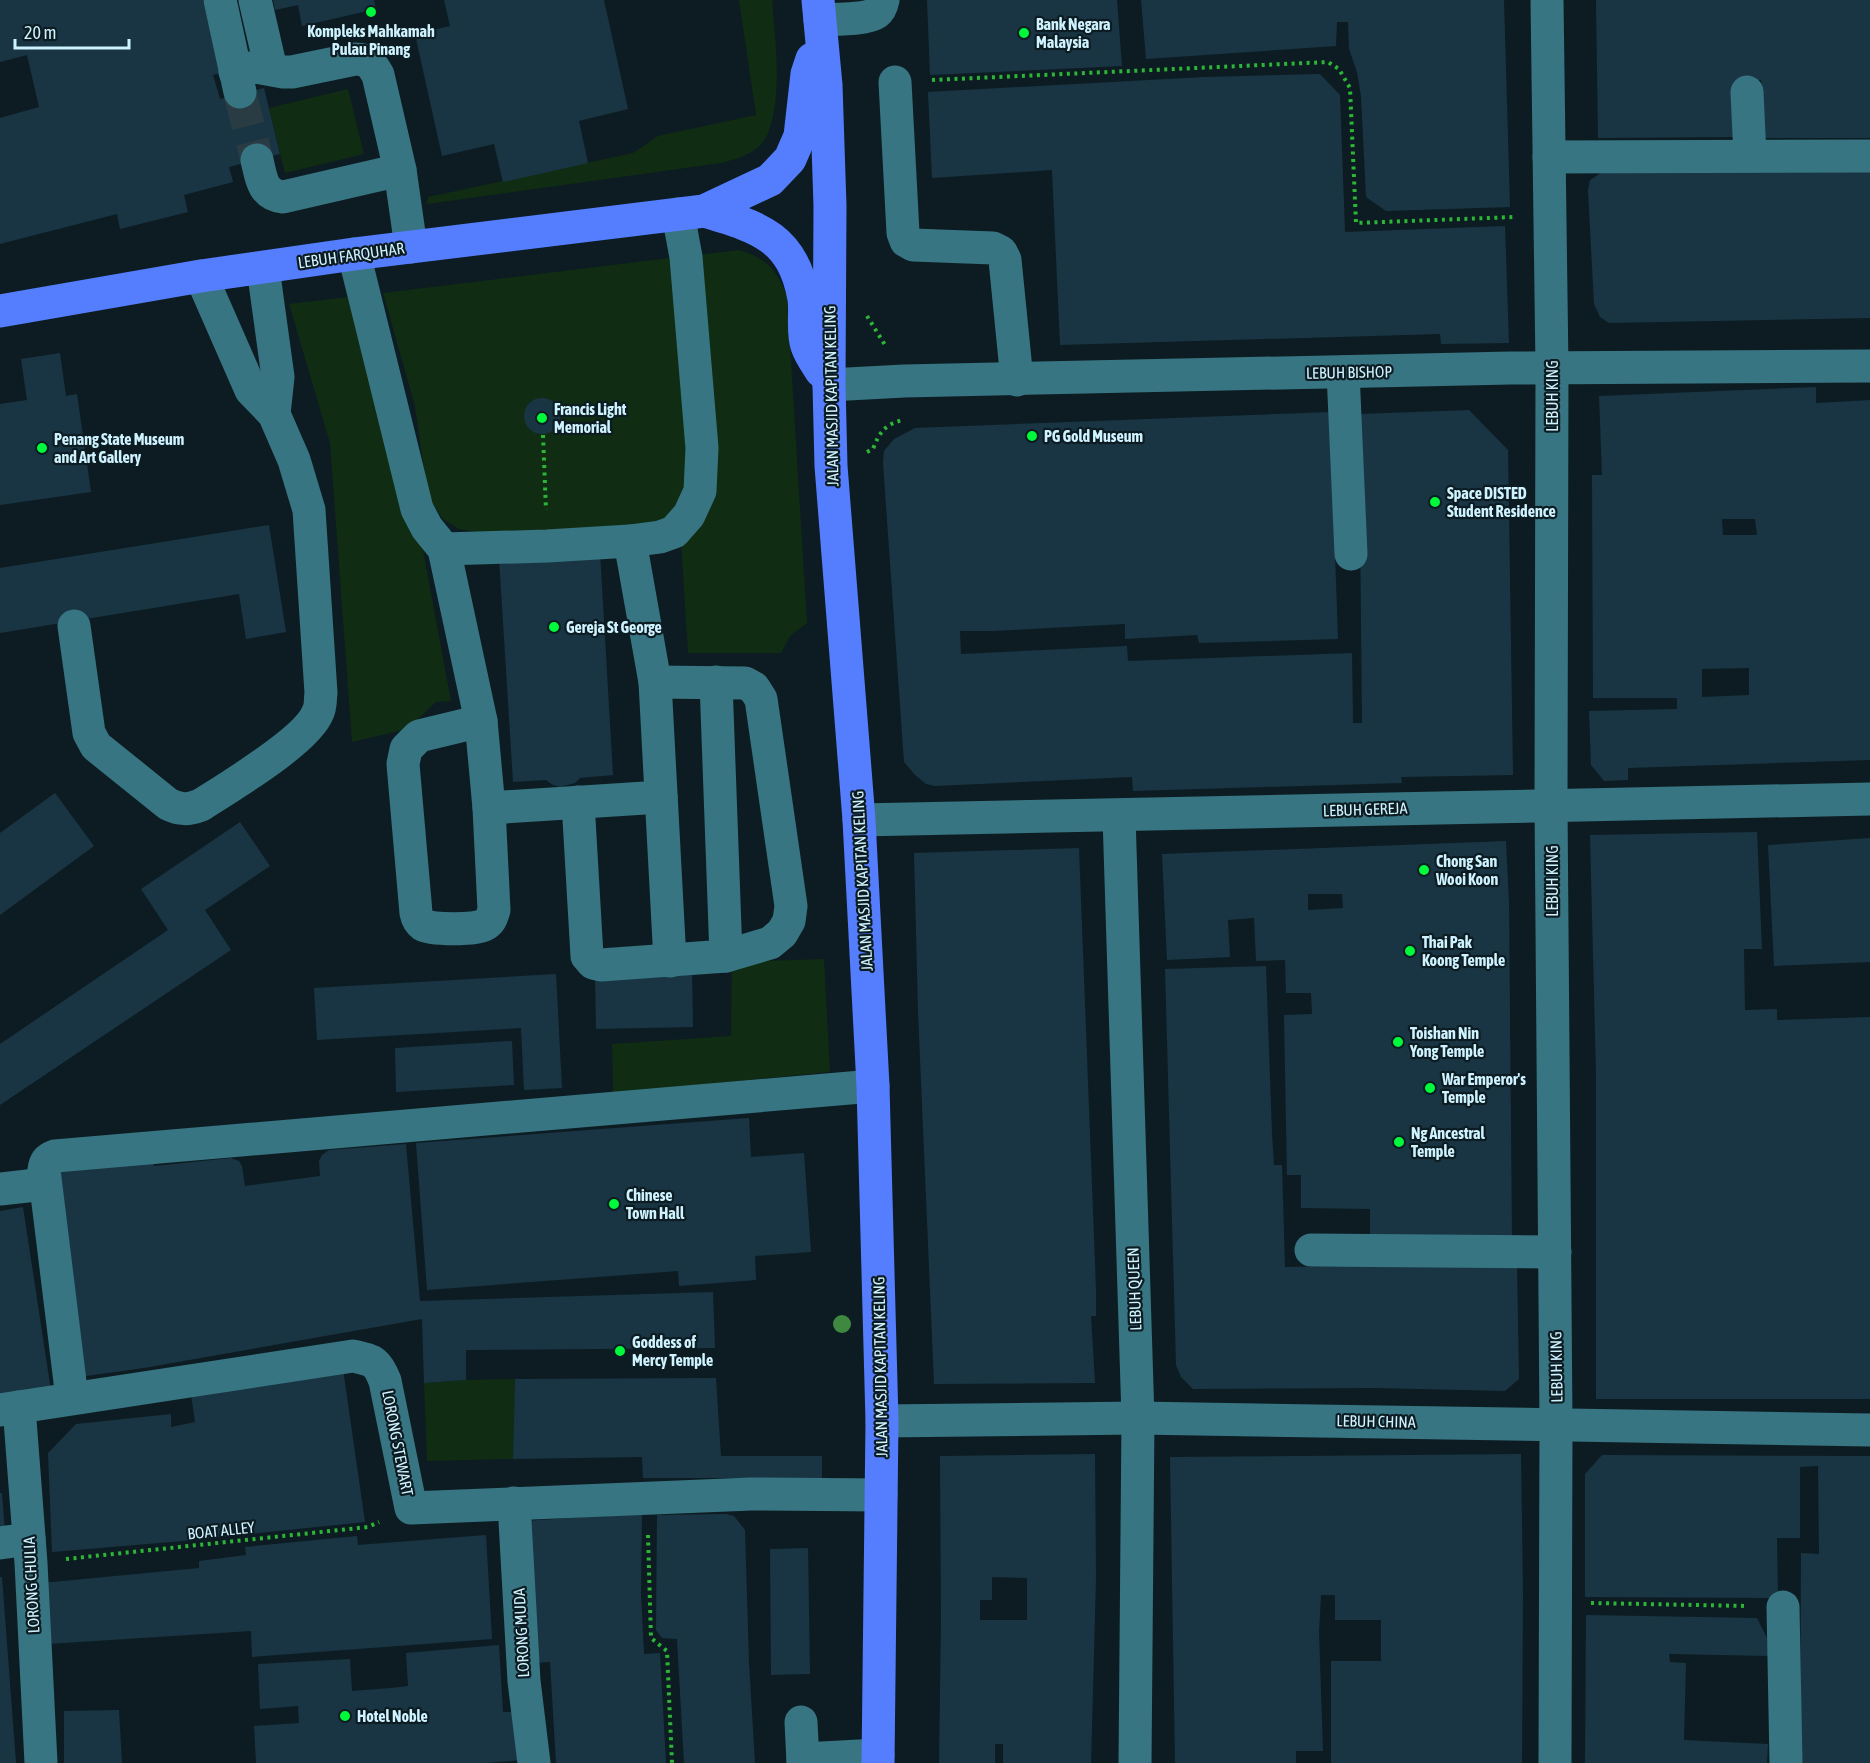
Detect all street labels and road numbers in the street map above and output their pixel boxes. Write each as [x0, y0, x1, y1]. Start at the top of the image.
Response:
street label: LEBUH FARQUHAR [297, 239, 405, 271]
street label: JALAN MASJID KAPITAN KELING [820, 306, 842, 486]
street label: LEBUH KING [1543, 360, 1561, 432]
street label: LEBUH BISHOP [1306, 362, 1392, 382]
street label: JALAN MASJID KAPITAN KELING [848, 790, 876, 972]
street label: LEBUH GEREJA [1322, 799, 1408, 819]
street label: LEBUH KING [1543, 845, 1561, 917]
street label: LEBUH QUEEN [1124, 1247, 1144, 1331]
street label: JALAN MASJID KAPITAN KELING [869, 1277, 891, 1457]
street label: LEBUH KING [1546, 1331, 1566, 1403]
street label: LORONG STEWART [379, 1389, 417, 1497]
street label: LEBUH CHINA [1336, 1411, 1416, 1431]
street label: BOAT ALLEY [186, 1517, 256, 1542]
street label: LORONG CHULIA [19, 1536, 43, 1634]
street label: LORONG MUDA [510, 1588, 532, 1678]

